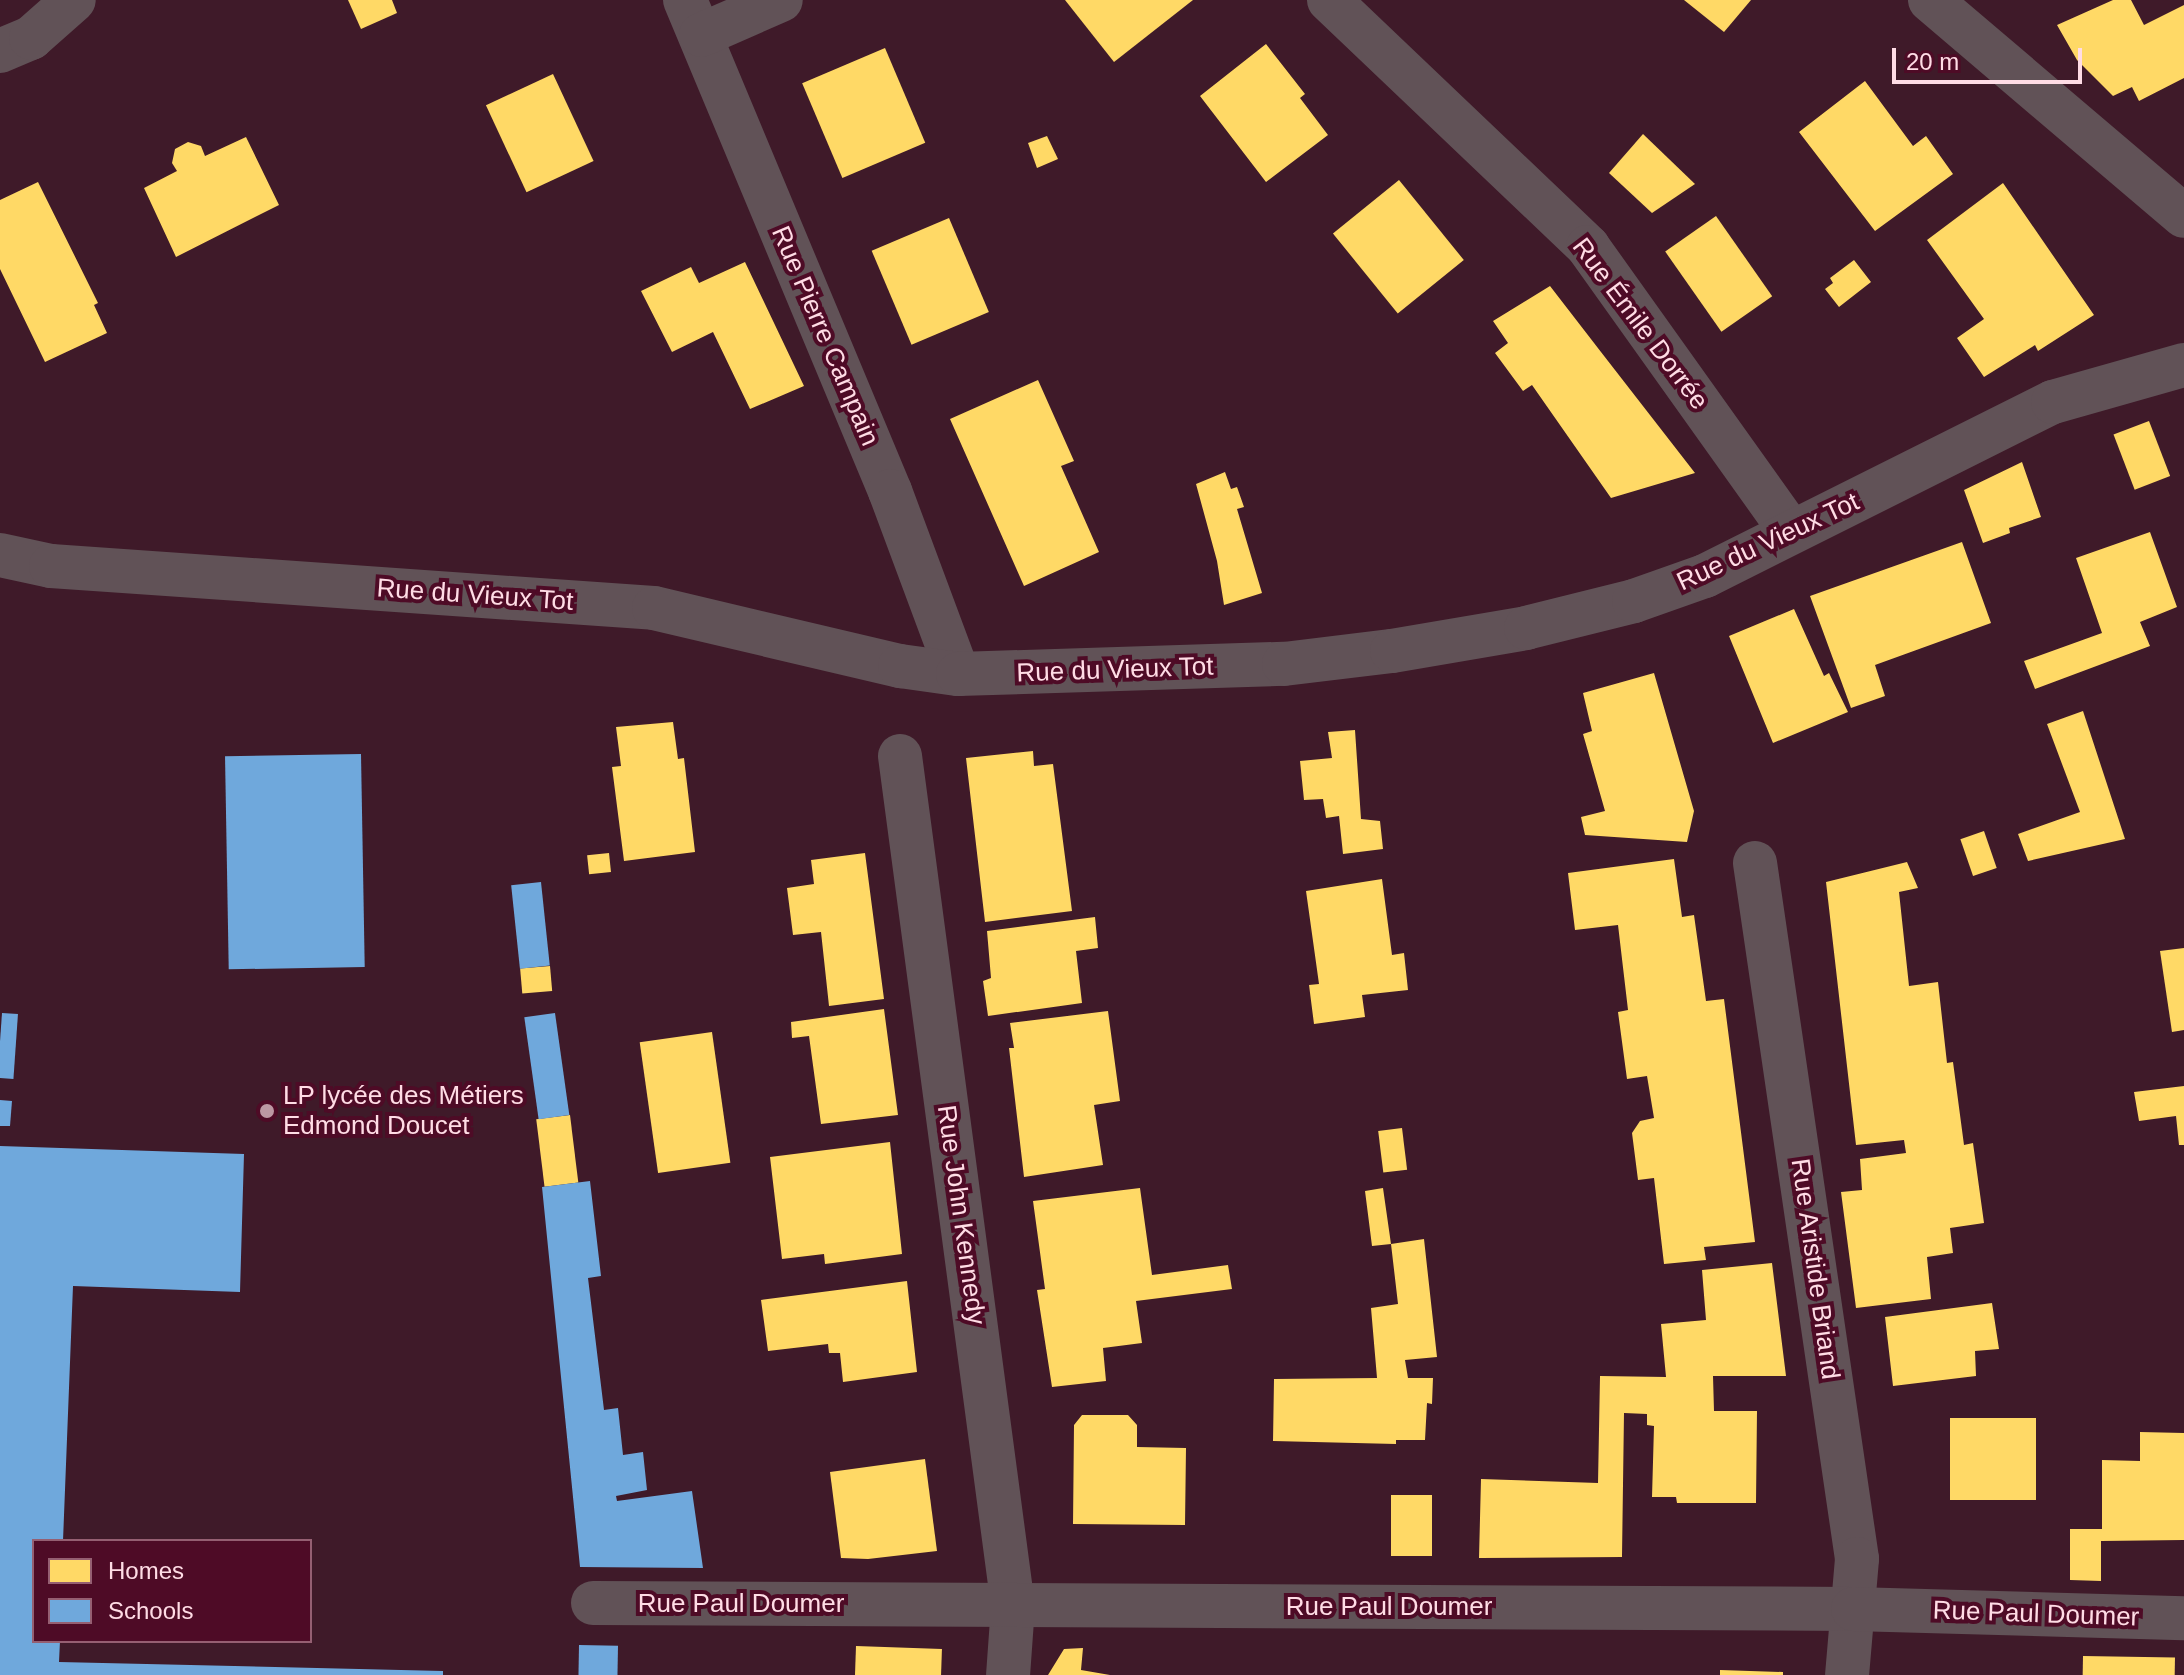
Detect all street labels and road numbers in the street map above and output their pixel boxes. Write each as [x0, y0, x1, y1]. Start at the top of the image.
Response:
street label: Rue Pierre Campain [765, 221, 885, 451]
street label: Rue Émile Dorrée [1565, 232, 1715, 416]
street label: Rue du Vieux Tot [1672, 486, 1864, 598]
street label: Rue du Vieux Tot [375, 573, 575, 617]
street label: Rue du Vieux Tot [1016, 651, 1214, 689]
street label: Rue John Kennedy [930, 1103, 992, 1327]
street label: Rue Aristide Briand [1784, 1156, 1846, 1382]
street label: Rue Paul Doumer [638, 1588, 844, 1620]
street label: Rue Paul Doumer [1286, 1591, 1492, 1623]
street label: Rue Paul Doumer [1932, 1595, 2140, 1633]

